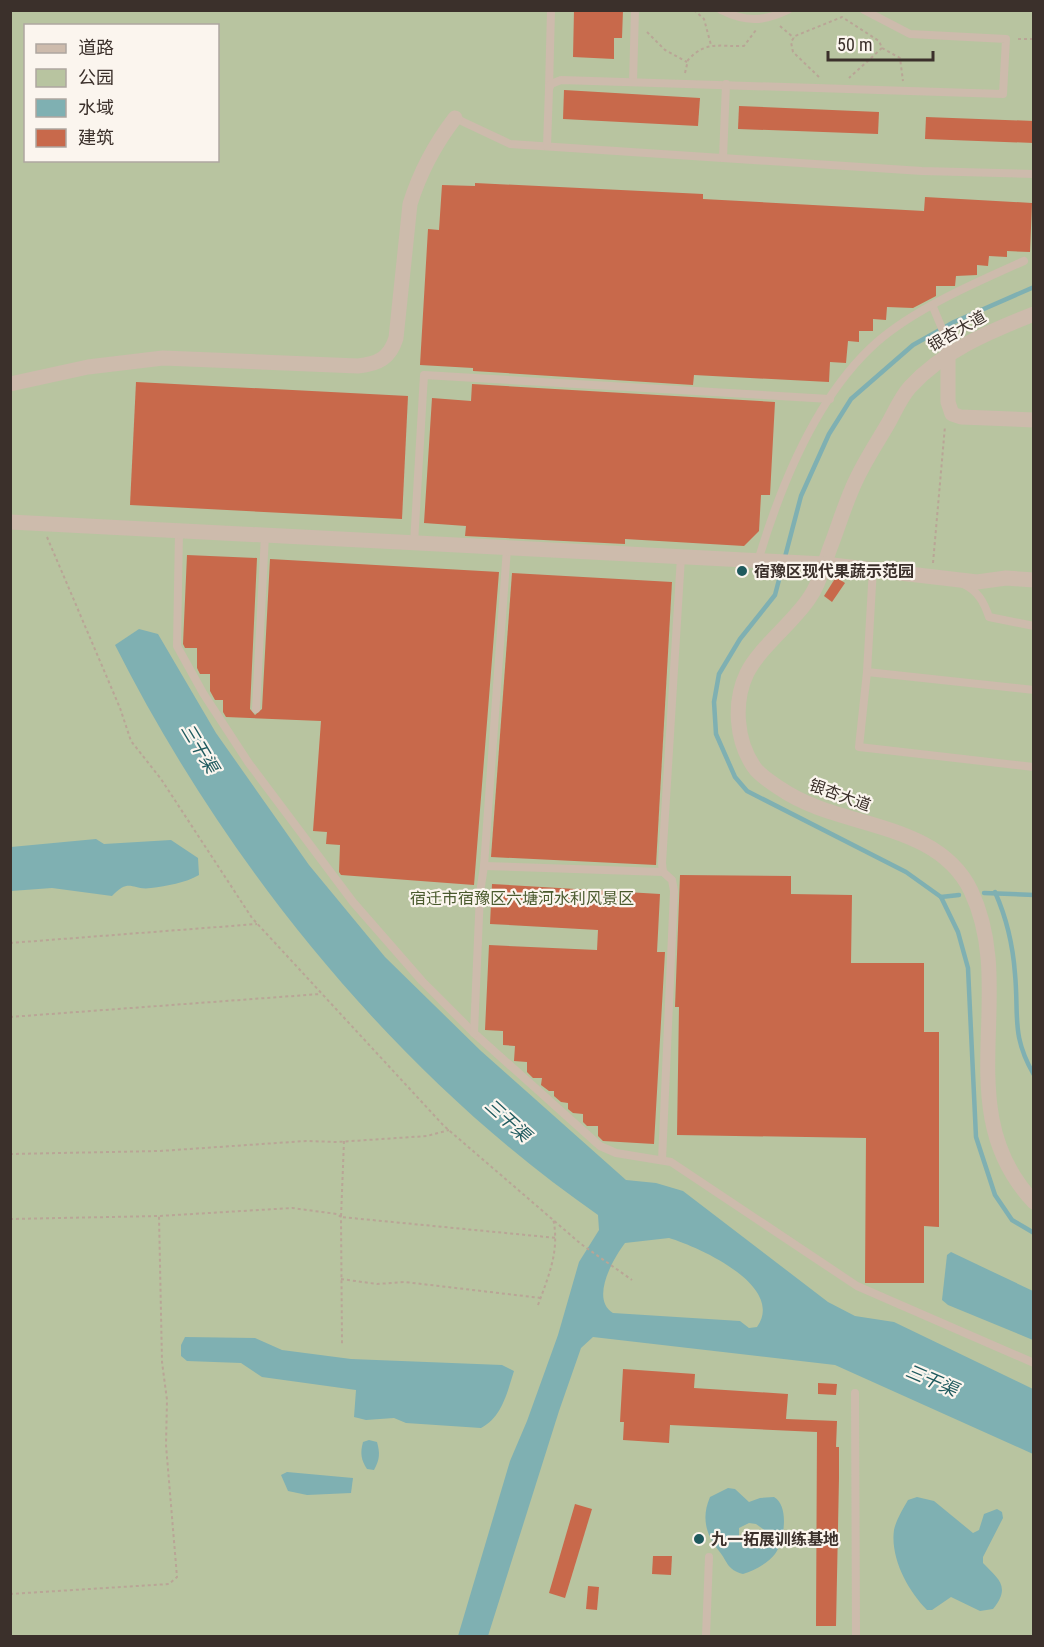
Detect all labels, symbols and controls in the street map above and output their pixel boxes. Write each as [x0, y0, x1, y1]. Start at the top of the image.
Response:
legend [24, 24, 219, 162]
scale bar [828, 24, 933, 62]
text: 50 m [837, 34, 872, 55]
text: 道路 [78, 37, 114, 58]
text: 公园 [78, 67, 114, 88]
text: 水域 [78, 97, 114, 118]
text: 建筑 [78, 127, 114, 148]
street label: 银杏大道 [925, 307, 989, 355]
place label: 宿豫区现代果蔬示范园 [754, 562, 914, 581]
marker: 宿豫区现代果蔬示范园 [735, 564, 749, 578]
water label: 三干渠 [177, 719, 224, 779]
street label: 银杏大道 [807, 775, 873, 815]
park label: 宿迁市宿豫区六塘河水利风景区 [410, 889, 634, 908]
water label: 三干渠 [481, 1094, 537, 1148]
water label: 三干渠 [903, 1360, 964, 1401]
place label: 九一拓展训练基地 [711, 1530, 839, 1549]
marker: 九一拓展训练基地 [692, 1532, 706, 1546]

